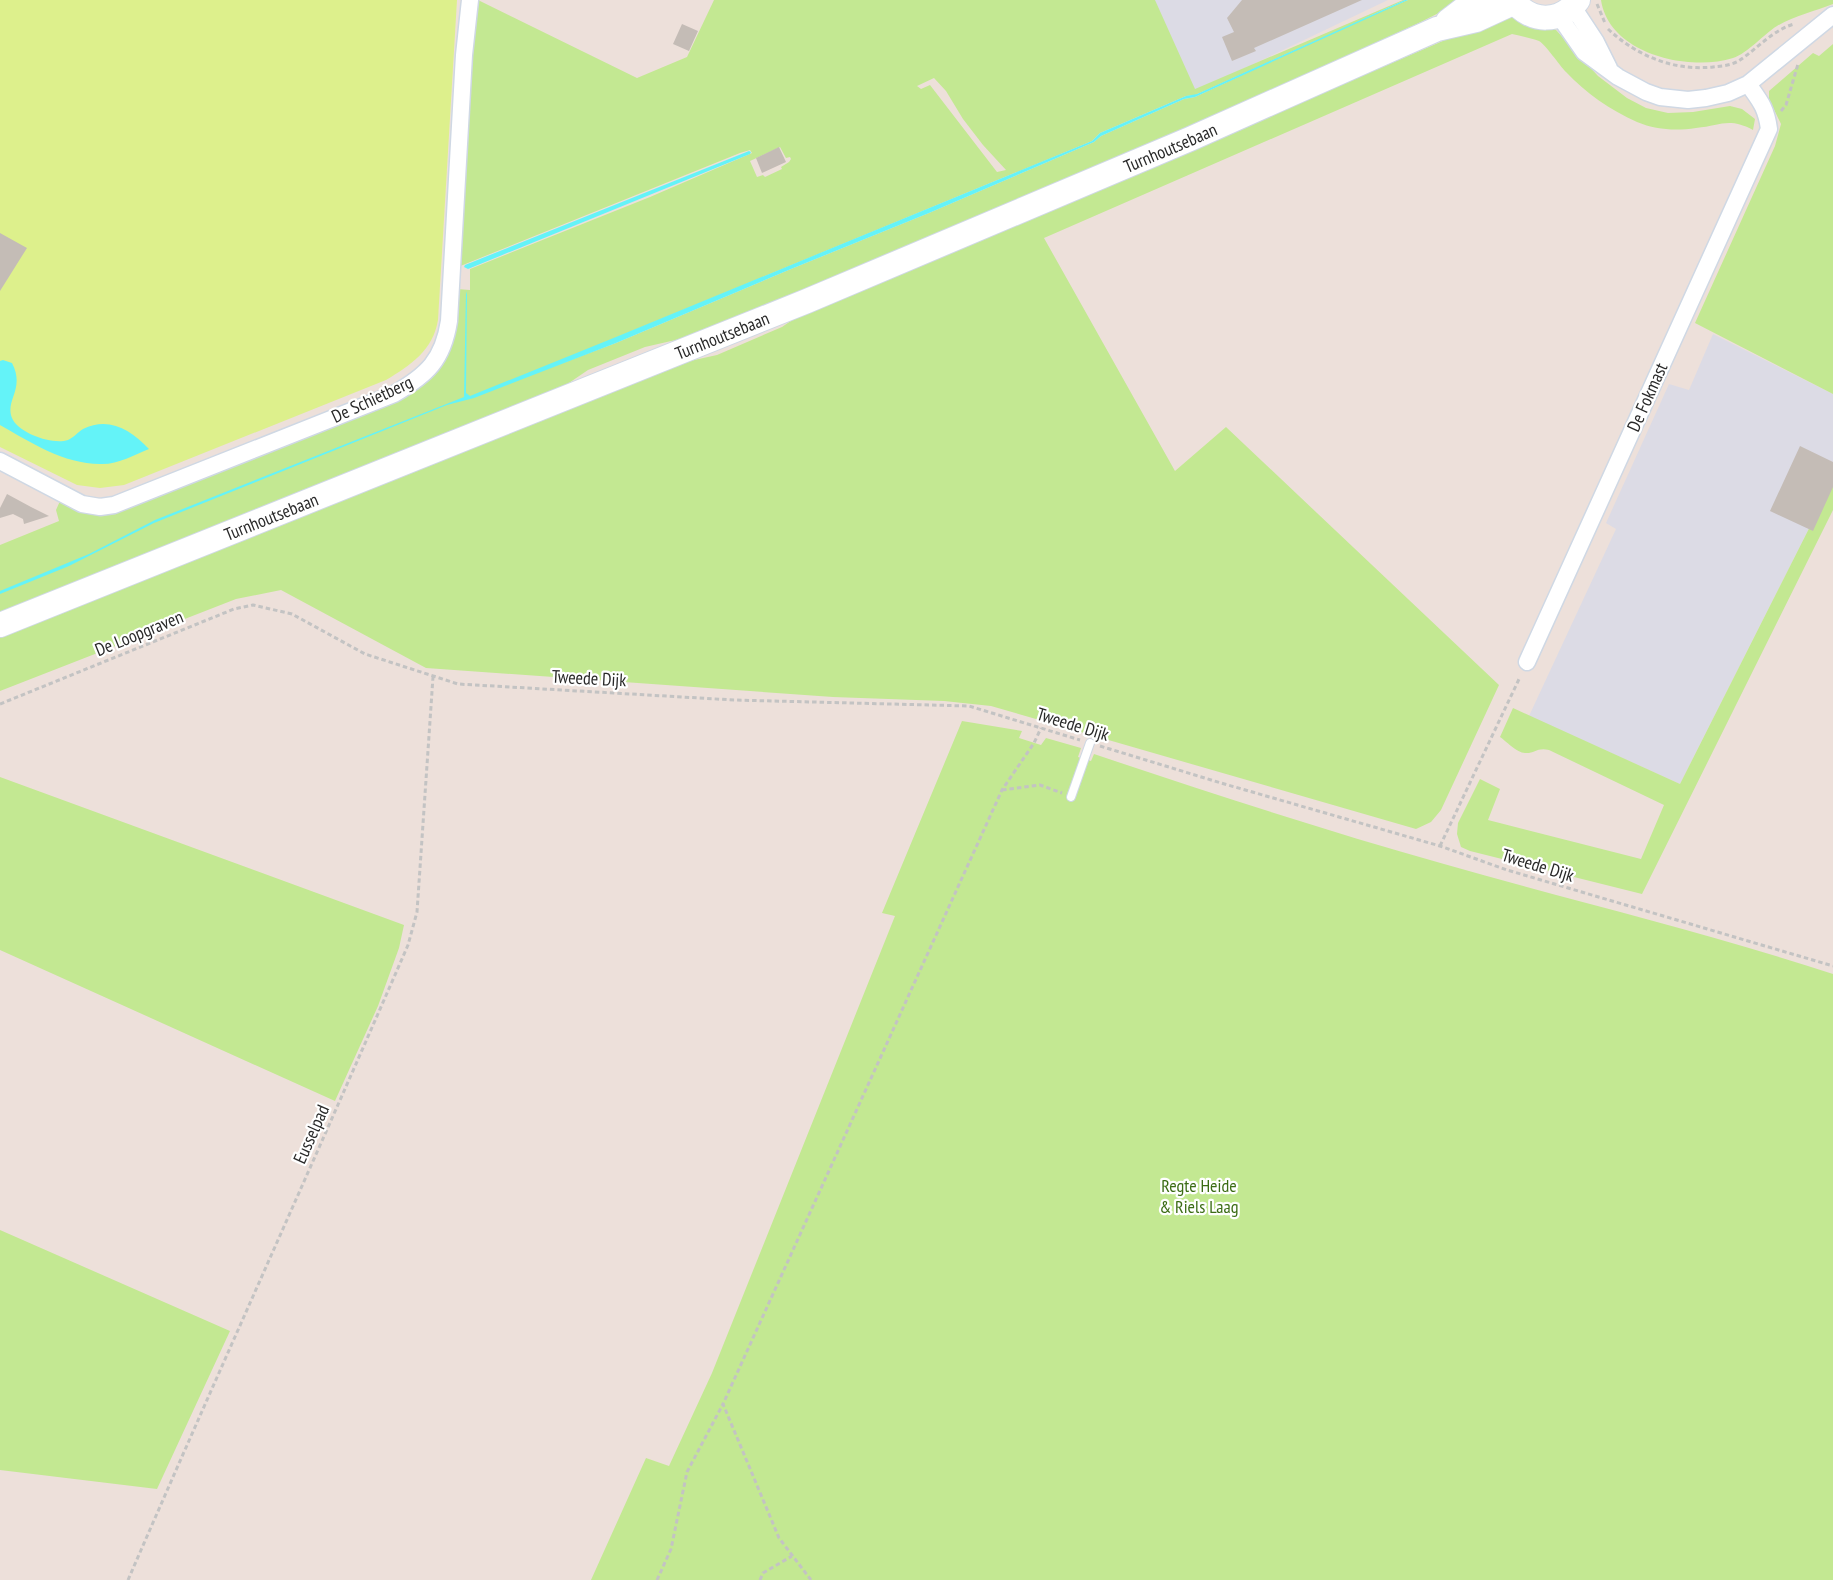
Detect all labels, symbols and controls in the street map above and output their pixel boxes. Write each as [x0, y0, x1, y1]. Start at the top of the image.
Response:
street label: Turnhoutsebaan [1120, 117, 1220, 177]
street label: Turnhoutsebaan [672, 306, 772, 364]
street label: De Fokmast [1622, 359, 1672, 435]
street label: De Schietberg [328, 370, 416, 428]
street label: Turnhoutsebaan [221, 487, 321, 545]
street label: De Loopgraven [92, 605, 186, 661]
street label: Tweede Dijk [551, 665, 627, 691]
street label: Tweede Dijk [1034, 702, 1112, 746]
street label: Tweede Dijk [1499, 843, 1577, 887]
street label: Eusselpad [288, 1101, 334, 1167]
park label: Regte Heide & Riels Laag [1159, 1174, 1239, 1218]

